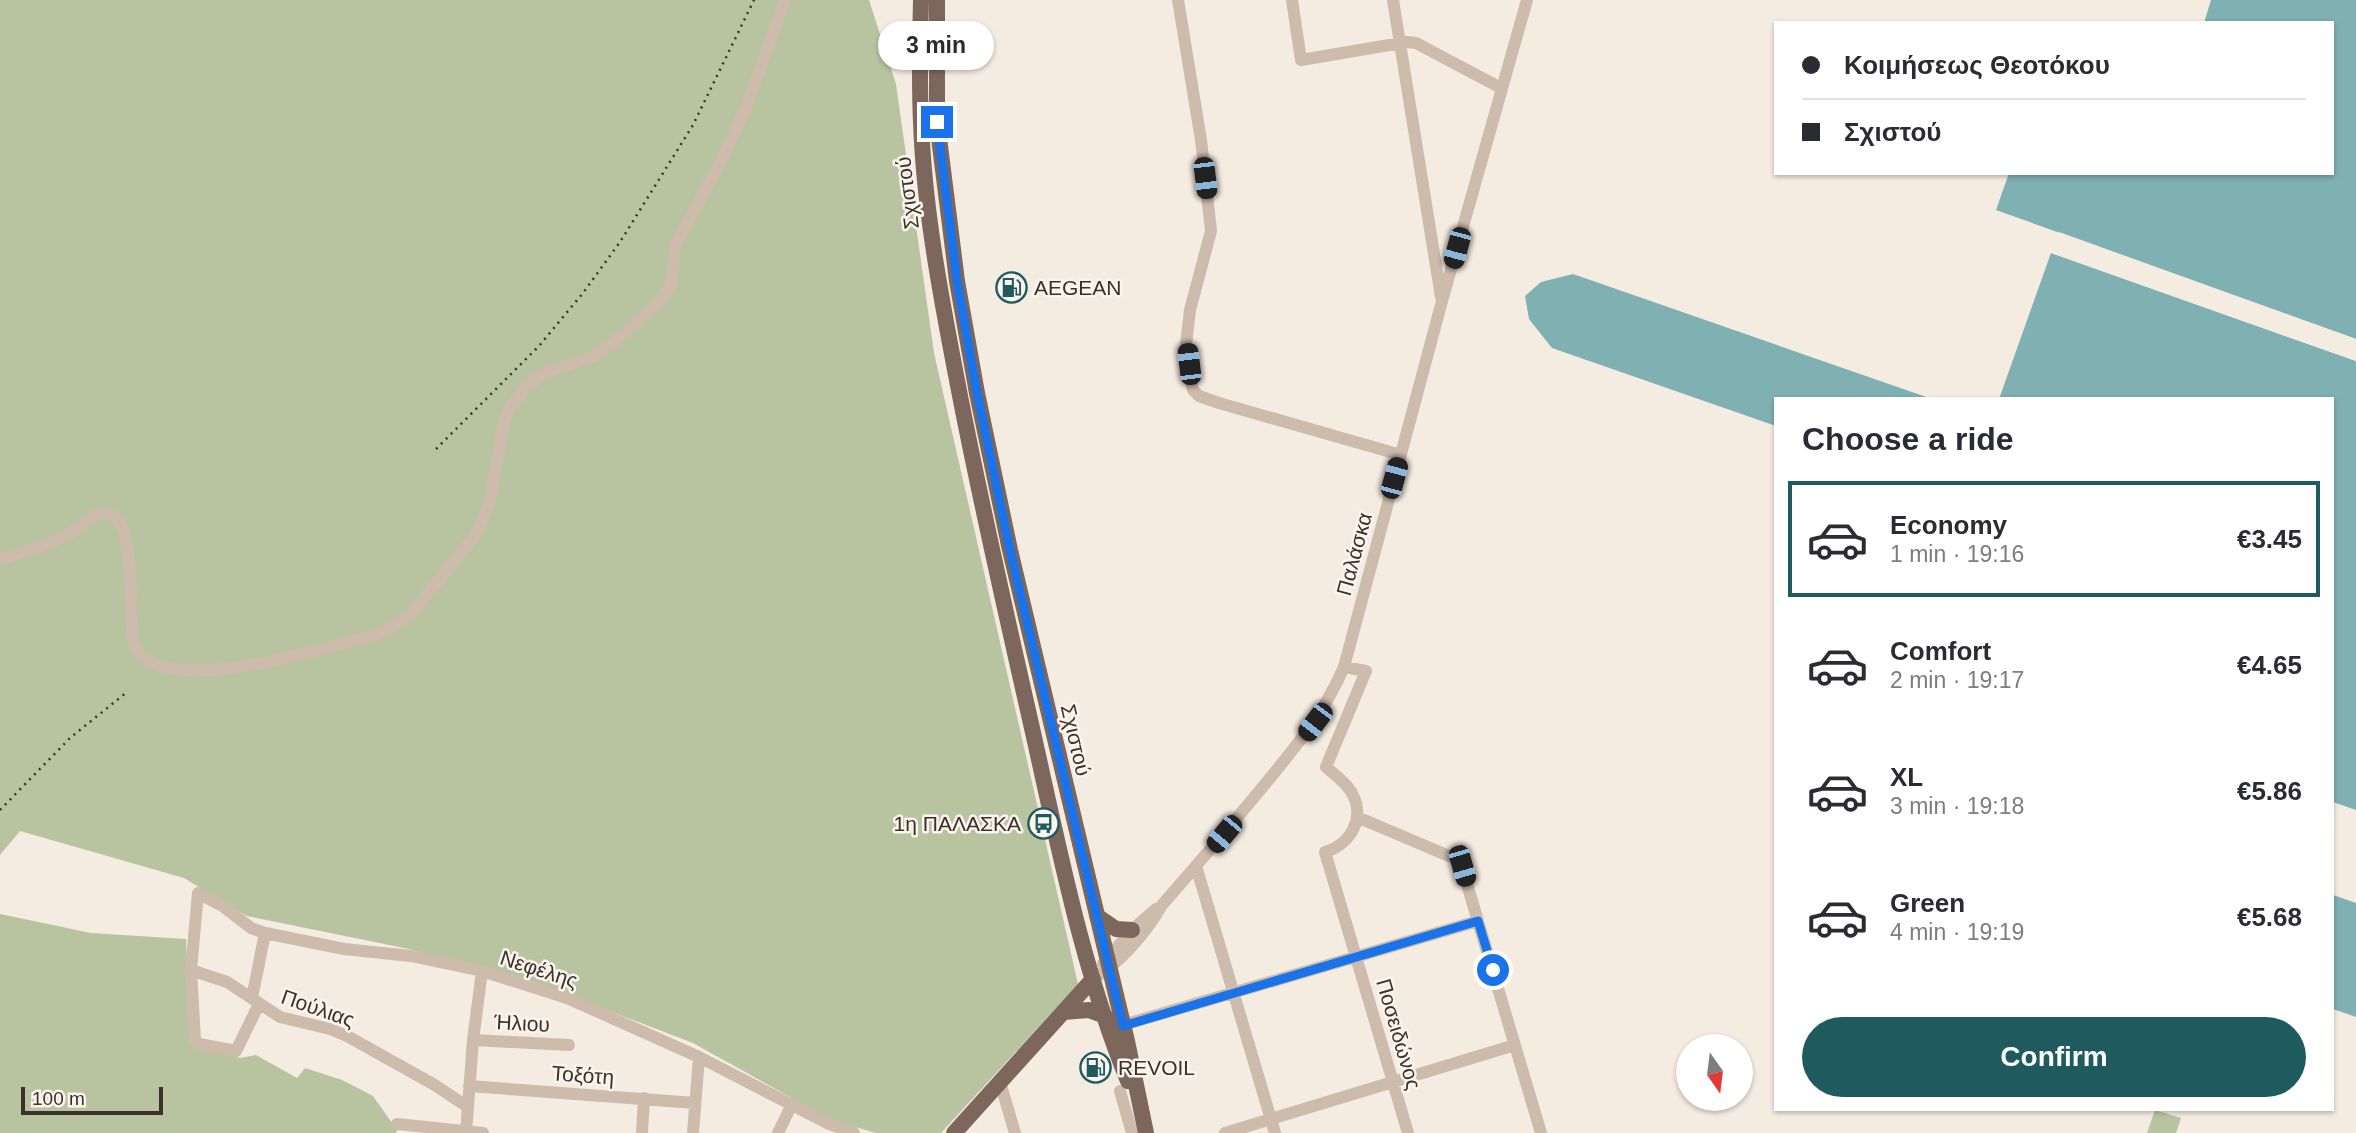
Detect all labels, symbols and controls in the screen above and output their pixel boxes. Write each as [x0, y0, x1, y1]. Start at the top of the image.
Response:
callout: 3 min [879, 20, 995, 69]
text: 3 min [906, 32, 966, 58]
text: Κοιμήσεως Θεοτόκου [1844, 50, 2110, 80]
route end [921, 106, 953, 138]
text: Σχιστού [1844, 117, 1941, 147]
street label: Σχιστού [891, 155, 923, 231]
car [1193, 156, 1218, 200]
car [1442, 225, 1473, 271]
fuel station icon: AEGEAN [994, 270, 1028, 304]
place label: AEGEAN [1034, 276, 1122, 299]
car [1177, 342, 1202, 386]
text: Choose a ride [1802, 421, 2014, 457]
car [1379, 455, 1410, 501]
icon: car [1806, 508, 1869, 571]
street label: Παλάσκα [1332, 510, 1376, 598]
text: Economy [1890, 510, 2007, 540]
text: €3.45 [2237, 524, 2302, 554]
text: 1 min · 19:16 [1890, 541, 2024, 567]
icon: car [1806, 634, 1869, 697]
text: Comfort [1890, 636, 1991, 666]
text: €4.65 [2237, 650, 2302, 680]
text: 2 min · 19:17 [1890, 667, 2024, 693]
car [1294, 699, 1337, 745]
street label: Σχιστού [1057, 702, 1095, 778]
icon: car [1806, 760, 1869, 823]
text: XL [1890, 762, 1923, 792]
text: €5.86 [2237, 776, 2302, 806]
text: 3 min · 19:18 [1890, 793, 2024, 819]
bus stop icon: 1η ΠΑΛΑΣΚΑ [1027, 806, 1061, 840]
car [1203, 811, 1246, 857]
place label: 1η ΠΑΛΑΣΚΑ [894, 812, 1021, 835]
car [1447, 843, 1478, 889]
icon: car [1806, 886, 1869, 949]
text: Green [1890, 888, 1965, 918]
text: €5.68 [2237, 902, 2302, 932]
text: 4 min · 19:19 [1890, 919, 2024, 945]
street label: Νεφέλης [497, 946, 581, 992]
route start [1477, 954, 1509, 986]
street label: Ποσειδώνος [1372, 976, 1426, 1092]
street label: Πούλιας [278, 985, 358, 1031]
street label: Ήλιου [492, 1010, 551, 1036]
button: Confirm [1802, 1017, 2306, 1097]
north arrow [1676, 1034, 1754, 1111]
map controls [1676, 1034, 1753, 1111]
fuel station icon: REVOIL [1078, 1050, 1112, 1084]
place label: REVOIL [1118, 1056, 1195, 1079]
street label: Τοξότη [551, 1061, 615, 1089]
scale bar [21, 1084, 163, 1116]
text: 100 m [32, 1088, 85, 1109]

